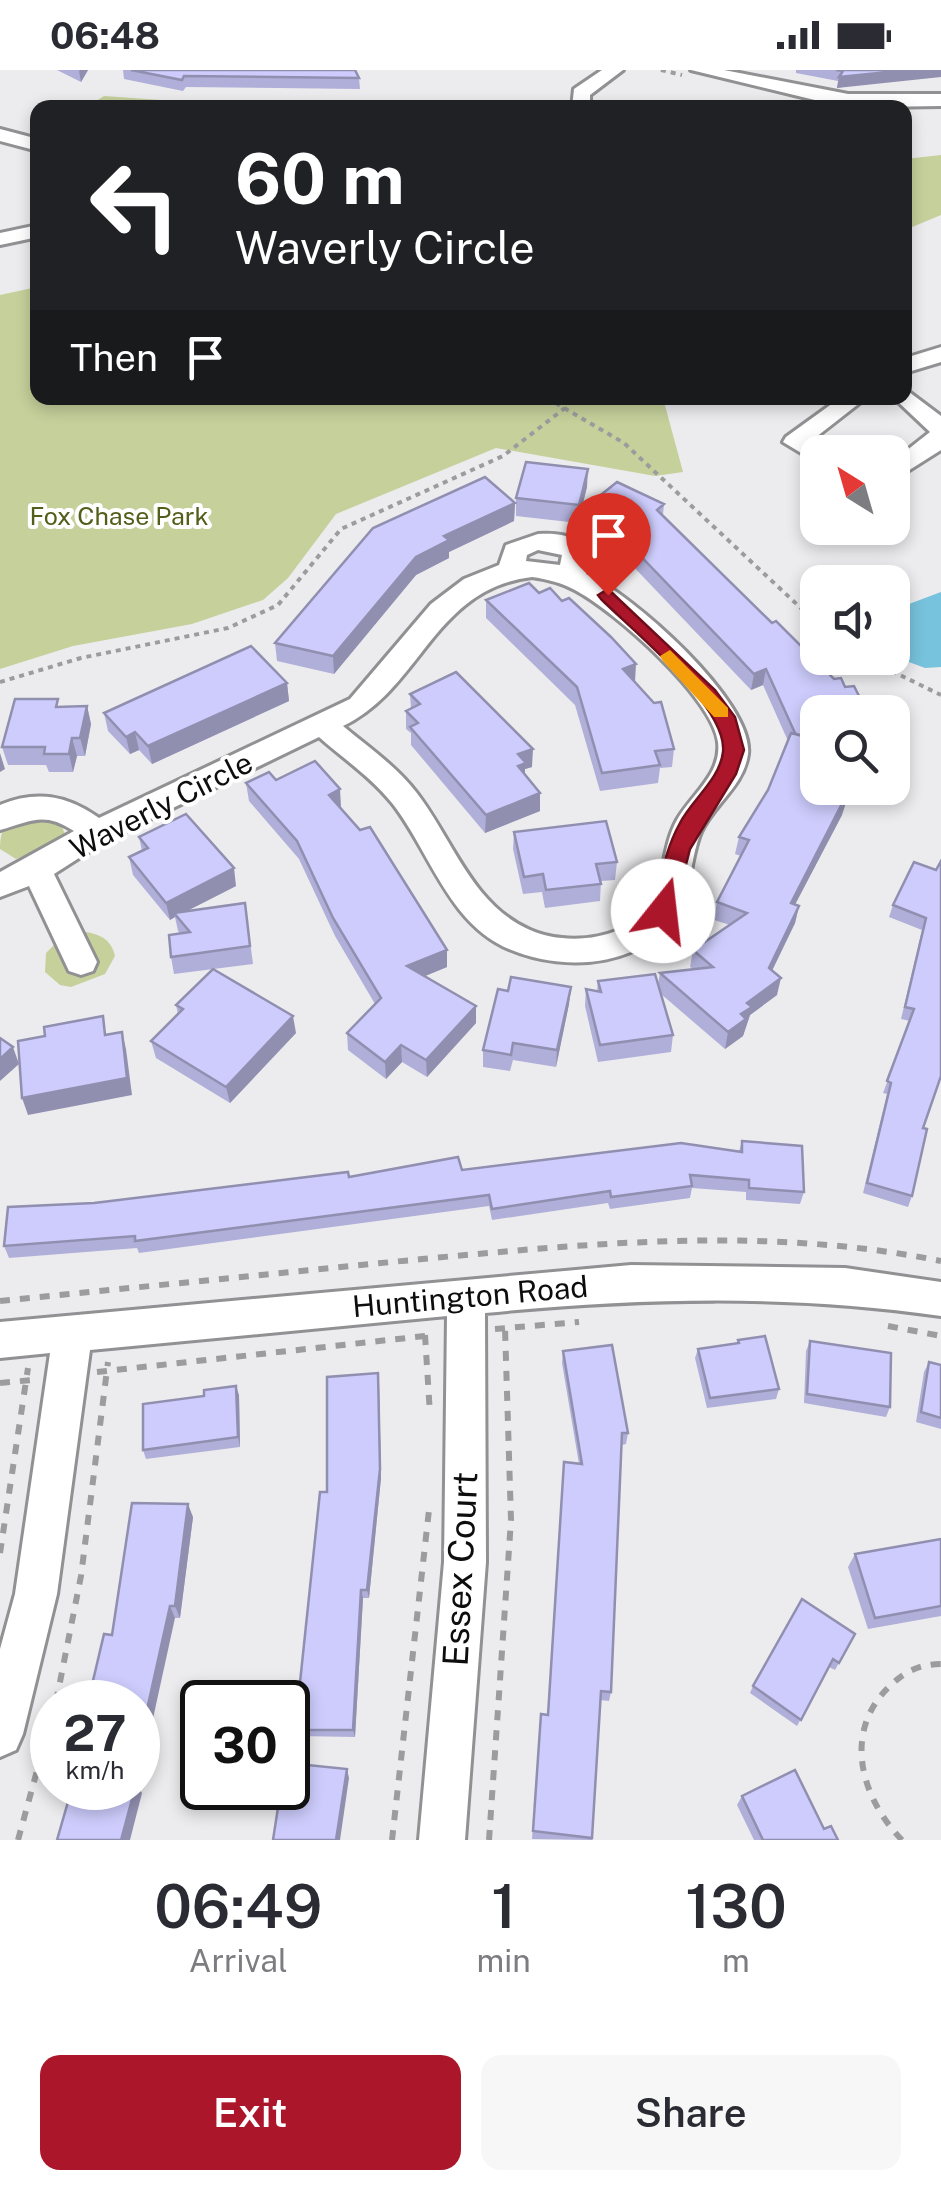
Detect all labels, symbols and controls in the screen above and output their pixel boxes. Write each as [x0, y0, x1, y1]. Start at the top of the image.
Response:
text: 06:48 [50, 13, 160, 58]
text: 60 m [235, 137, 405, 220]
icon: left [70, 140, 200, 270]
text: Waverly Circle [235, 221, 535, 274]
icon: arrive [178, 330, 233, 385]
text: Then [70, 335, 158, 380]
north arrow [800, 435, 910, 545]
map controls [800, 435, 910, 805]
pin [566, 493, 651, 596]
park label: Fox Chase Park [29, 501, 209, 531]
icon: arrive [581, 508, 636, 563]
button: sound [800, 565, 910, 675]
button: search [800, 695, 910, 805]
street label: Waverly Circle [64, 744, 258, 866]
position arrow [611, 859, 715, 963]
street label: Huntington Road [351, 1268, 589, 1324]
street label: Essex Court [434, 1471, 486, 1667]
speed limit sign: 30 [180, 1680, 310, 1810]
text: 27 [63, 1703, 127, 1762]
text: km/h [66, 1755, 124, 1785]
text: 06:49 [154, 1871, 322, 1942]
text: 1 [491, 1871, 516, 1942]
text: 130 [685, 1871, 787, 1942]
text: Arrival [189, 1942, 288, 1979]
text: min [477, 1942, 531, 1979]
text: m [722, 1942, 750, 1979]
button: Exit [40, 2055, 461, 2170]
button: Share [481, 2055, 901, 2170]

